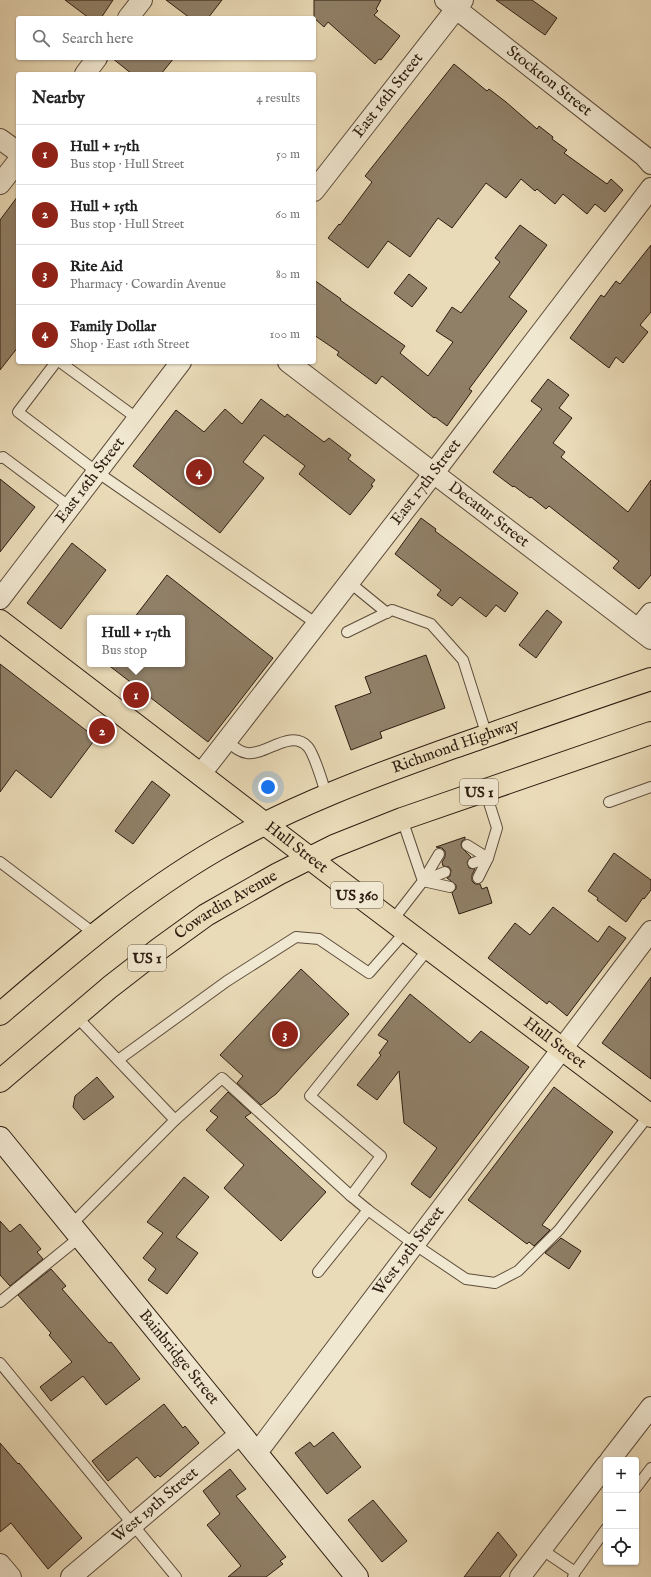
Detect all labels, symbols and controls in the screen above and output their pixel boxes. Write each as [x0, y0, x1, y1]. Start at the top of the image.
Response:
search box [16, 16, 316, 60]
icon: search [30, 27, 52, 49]
text: Search here [62, 29, 133, 48]
street label: Stockton Street [502, 42, 596, 122]
street label: East 16th Street [349, 49, 428, 142]
text: Nearby [32, 88, 85, 109]
text: 4 results [256, 90, 300, 107]
text: Hull + 17th [70, 137, 139, 156]
text: 1 [43, 146, 47, 163]
text: 50 m [276, 146, 300, 163]
text: Bus stop · Hull Street [70, 156, 184, 173]
text: Hull + 15th [70, 197, 138, 216]
text: 2 [42, 206, 48, 223]
text: 60 m [275, 206, 300, 223]
text: Bus stop · Hull Street [70, 216, 184, 233]
text: Rite Aid [70, 257, 123, 276]
text: 3 [43, 266, 47, 283]
text: 80 m [276, 266, 300, 283]
text: Pharmacy · Cowardin Avenue [70, 276, 226, 293]
text: Family Dollar [70, 317, 156, 336]
text: 4 [42, 326, 48, 343]
text: 100 m [270, 326, 300, 343]
text: Shop · East 16th Street [70, 336, 189, 353]
street label: East 16th Street [51, 433, 130, 527]
street label: East 17th Street [387, 435, 466, 529]
pin: 4 [186, 457, 212, 487]
street label: Decatur Street [444, 478, 533, 553]
popup [87, 615, 185, 667]
text: Hull + 17th [101, 623, 171, 642]
text: Bus stop [101, 642, 147, 659]
pin: 1 [123, 680, 149, 710]
street label: Richmond Highway [389, 715, 522, 779]
pin: 2 [89, 716, 115, 746]
your location [258, 777, 278, 797]
road number: US 1 [460, 779, 498, 805]
street label: Hull Street [261, 817, 332, 878]
street label: Cowardin Avenue [171, 866, 281, 944]
road number: US 360 [331, 882, 383, 908]
road number: US 1 [128, 945, 166, 971]
street label: Hull Street [519, 1013, 590, 1074]
pin: 3 [272, 1019, 298, 1049]
street label: West 19th Street [369, 1202, 450, 1300]
street label: Bainbridge Street [134, 1306, 223, 1410]
map controls [603, 1457, 639, 1565]
button: + [603, 1457, 639, 1493]
street label: West 19th Street [109, 1463, 203, 1547]
button: − [603, 1493, 639, 1529]
button: locate [603, 1529, 639, 1565]

